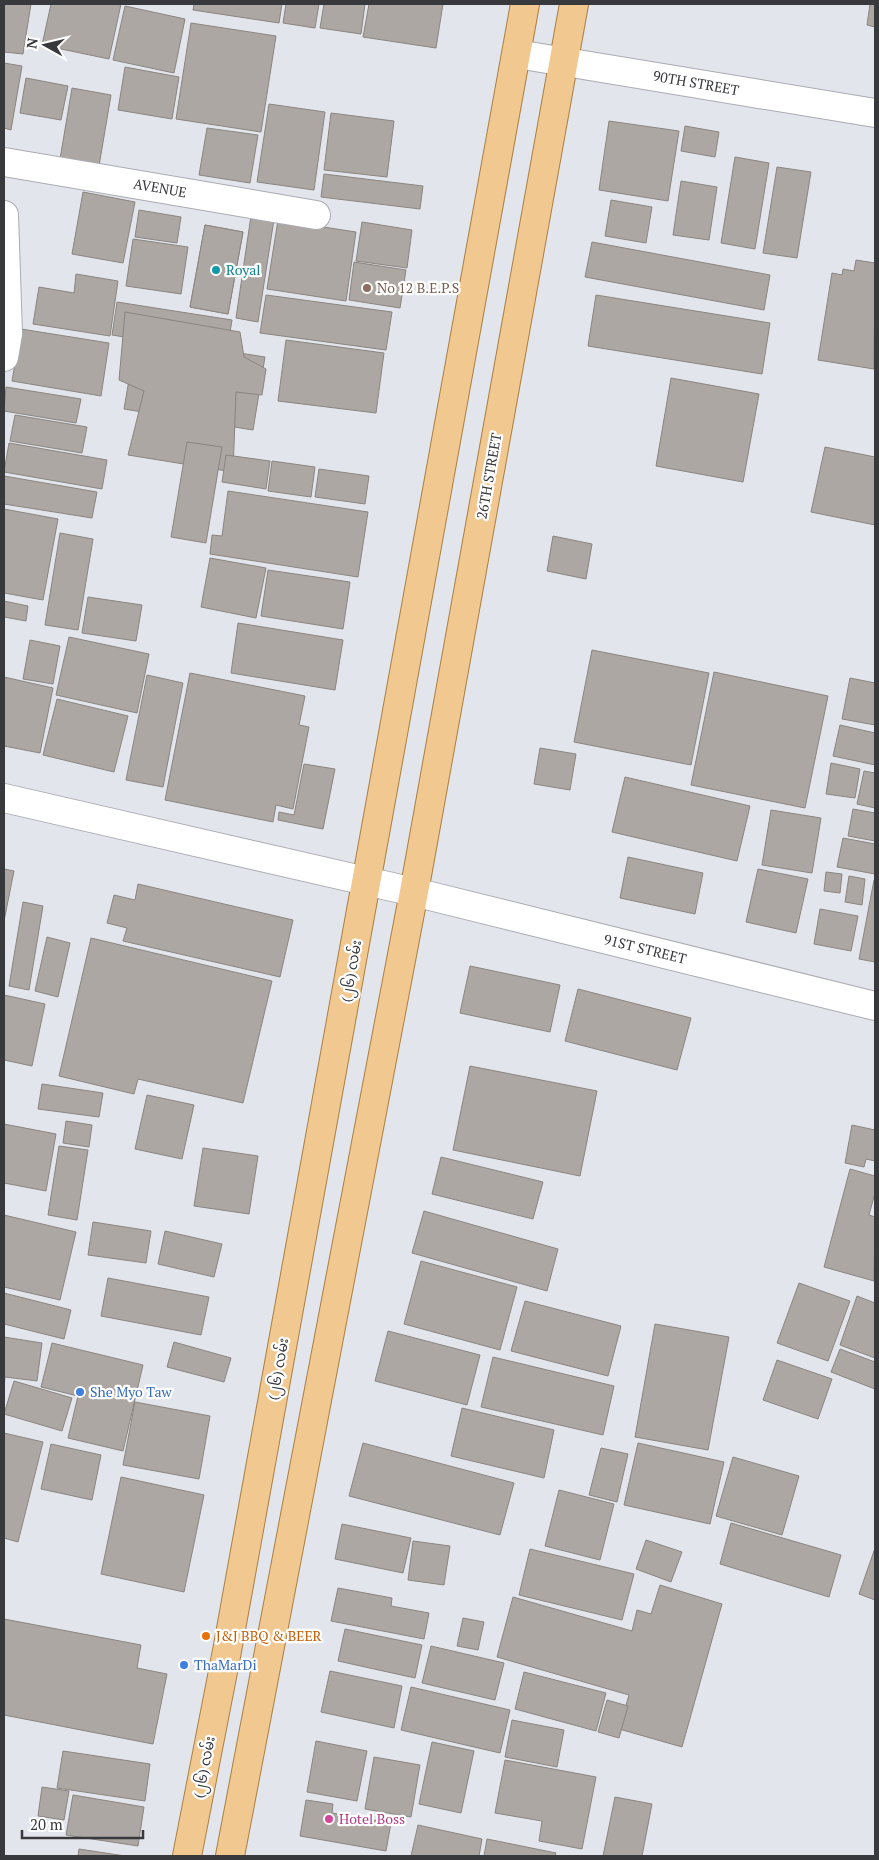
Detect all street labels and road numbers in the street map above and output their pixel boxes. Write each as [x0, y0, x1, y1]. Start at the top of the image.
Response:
street label: 90TH STREET [651, 66, 741, 99]
street label: AVENUE [132, 173, 188, 202]
street label: 26TH STREET [472, 431, 505, 521]
street label: 91ST STREET [602, 929, 689, 968]
street label: (၂၆) လမ်း [336, 938, 368, 1004]
street label: (၂၆) လမ်း [263, 1336, 295, 1402]
street label: (၂၆) လမ်း [188, 1734, 222, 1800]

